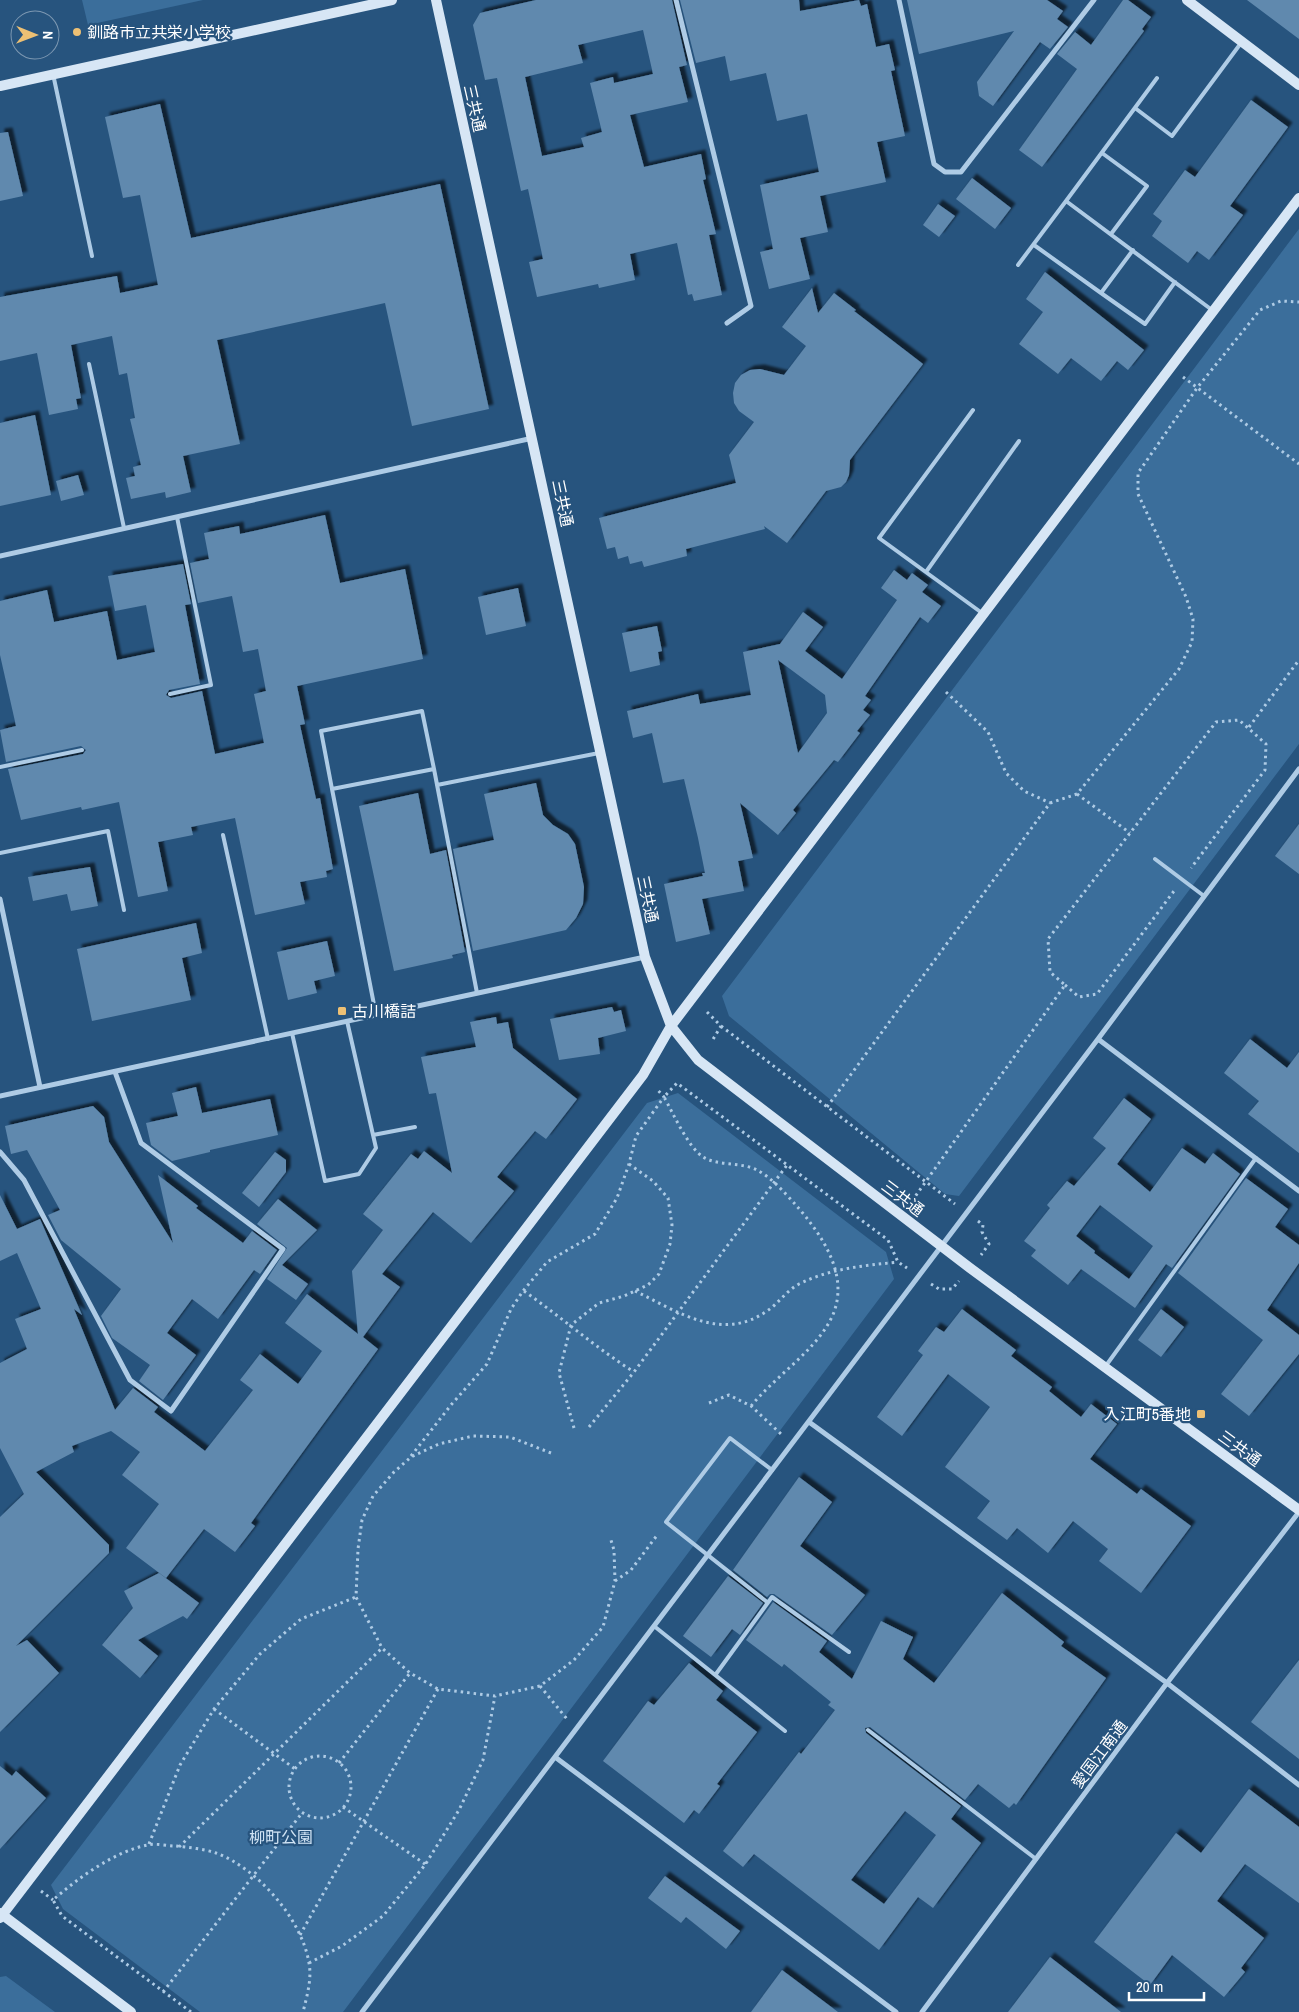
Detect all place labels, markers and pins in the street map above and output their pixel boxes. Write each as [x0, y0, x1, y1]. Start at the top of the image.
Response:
place label: 釧路市立共栄小学校 [87, 21, 231, 43]
marker: 釧路市立共栄小学校 [71, 26, 83, 38]
place label: 古川橋詰 [352, 1000, 416, 1022]
marker: 古川橋詰 [336, 1005, 348, 1017]
place label: 入江町5番地 [1104, 1403, 1191, 1425]
marker: 入江町5番地 [1195, 1408, 1207, 1420]

